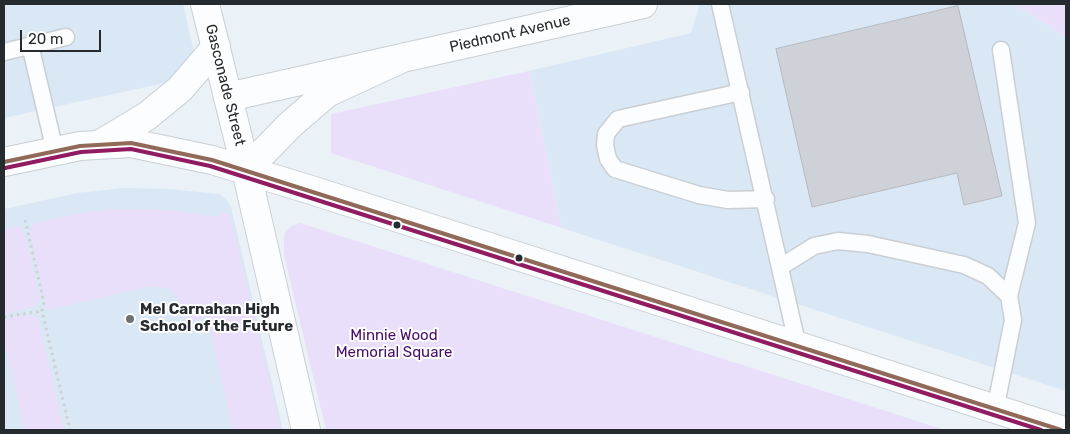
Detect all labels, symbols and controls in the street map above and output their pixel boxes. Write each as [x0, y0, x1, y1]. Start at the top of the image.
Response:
street label: Piedmont Avenue [448, 11, 572, 57]
scale bar [22, 20, 104, 52]
street label: Gasconade Street [201, 22, 249, 148]
text: 20 m [28, 30, 63, 48]
unlabelled marker [392, 220, 402, 230]
unlabelled marker [514, 253, 524, 263]
place label: Mel Carnahan High School of the Future [140, 301, 293, 336]
marker: Mel Carnahan High School of the Future [124, 313, 136, 325]
park label: Minnie Wood Memorial Square [336, 327, 452, 362]

